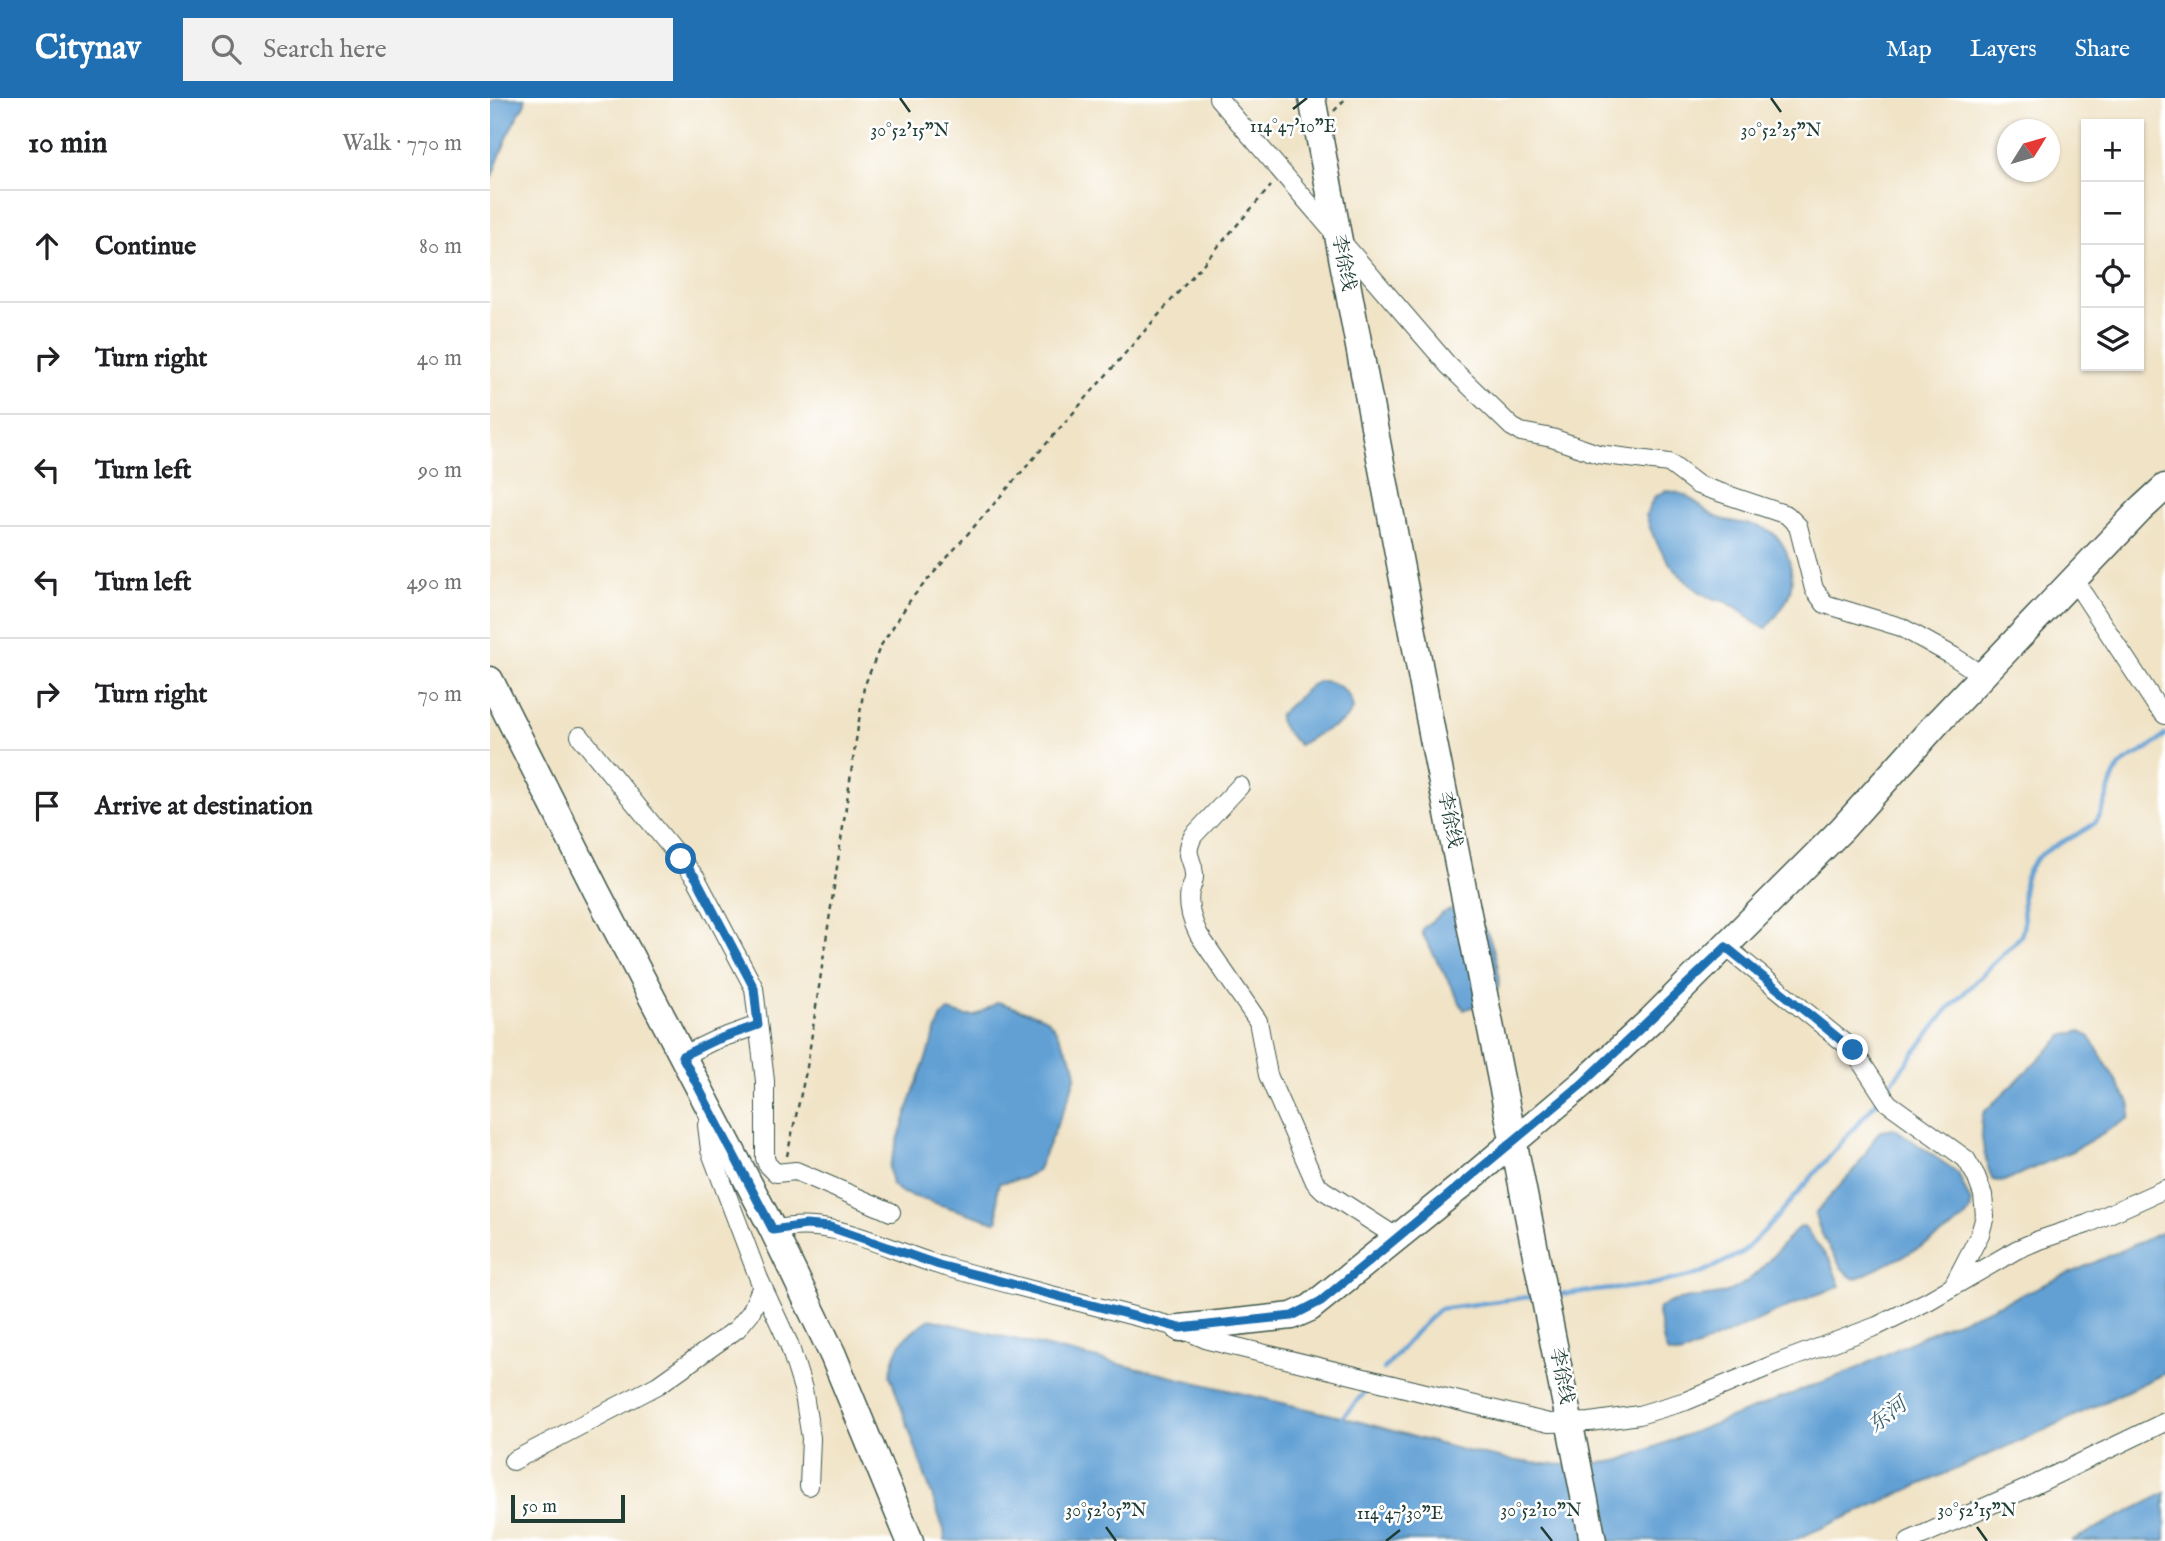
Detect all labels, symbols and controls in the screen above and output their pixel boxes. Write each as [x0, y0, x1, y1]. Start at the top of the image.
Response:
search box [183, 18, 673, 81]
text: Citynav [35, 28, 141, 70]
icon: search [207, 30, 245, 68]
text: Search here [263, 33, 387, 66]
text: Map [1886, 34, 1932, 65]
text: Layers [1970, 34, 2037, 65]
text: Share [2075, 34, 2130, 65]
text: 114°47'10"E [1250, 116, 1336, 139]
north arrow [1997, 119, 2060, 182]
map controls [2081, 119, 2144, 371]
button: + [2081, 119, 2144, 182]
text: 30°52'15"N [871, 120, 950, 143]
text: 30°52'25"N [1741, 120, 1822, 143]
text: 10 min [28, 125, 108, 163]
text: Walk · 770 m [342, 129, 462, 158]
button: − [2081, 182, 2144, 245]
icon: ahead [28, 227, 66, 265]
text: Continue [95, 230, 196, 263]
text: 80 m [419, 232, 462, 261]
street label: 李徐线 [1326, 233, 1360, 293]
button: locate [2081, 245, 2144, 308]
button: layers [2081, 308, 2144, 371]
icon: right [28, 339, 66, 377]
text: Turn right [95, 342, 208, 375]
text: 40 m [417, 344, 462, 373]
icon: left [28, 451, 66, 489]
text: Turn left [95, 454, 192, 487]
text: 90 m [418, 456, 462, 485]
icon: left [28, 563, 66, 601]
text: Turn left [95, 566, 192, 599]
text: 490 m [407, 568, 462, 597]
icon: right [28, 675, 66, 713]
text: Turn right [95, 678, 208, 711]
text: 70 m [417, 680, 462, 709]
icon: arrive [28, 787, 66, 825]
text: Arrive at destination [95, 790, 313, 823]
street label: 李徐线 [1432, 790, 1466, 850]
route start [665, 843, 696, 874]
route end [1837, 1034, 1868, 1065]
street label: 李徐线 [1544, 1346, 1578, 1406]
water label: 东河 [1863, 1390, 1916, 1440]
scale bar [511, 1492, 625, 1524]
text: 50 m [522, 1495, 557, 1519]
text: 30°52'05"N [1065, 1500, 1147, 1523]
text: 30°52'10"N [1500, 1500, 1582, 1523]
text: 30°52'15"N [1938, 1500, 2017, 1523]
text: 114°47'30"E [1357, 1503, 1443, 1526]

